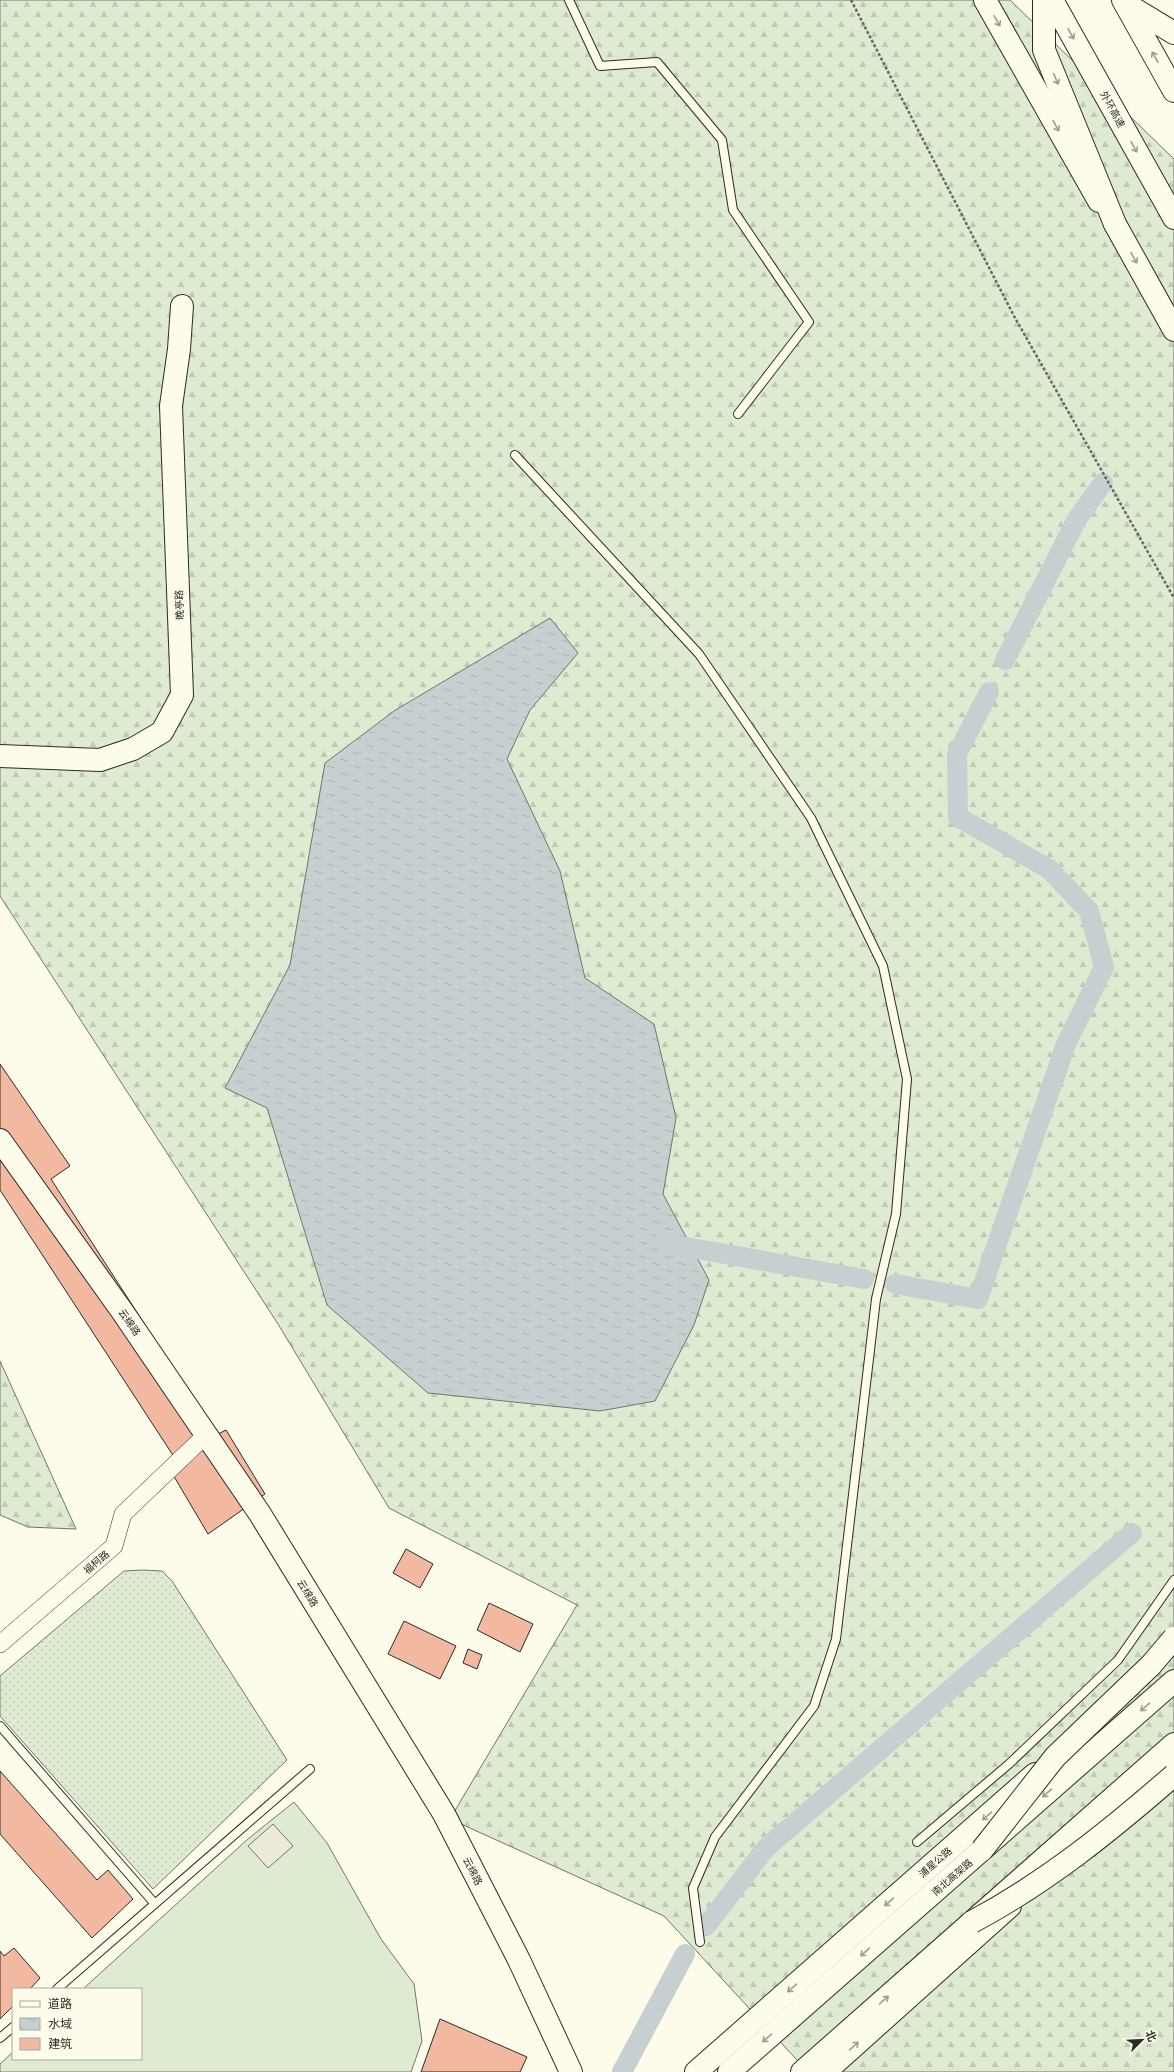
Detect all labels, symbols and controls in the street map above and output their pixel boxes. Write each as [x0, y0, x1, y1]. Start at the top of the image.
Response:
one-way arrow [993, 15, 1001, 27]
one-way arrow [1068, 28, 1075, 40]
one-way arrow [1151, 51, 1158, 63]
one-way arrow [1053, 72, 1060, 84]
street label: 外环高速 [1098, 89, 1127, 129]
one-way arrow [1052, 120, 1060, 132]
one-way arrow [1131, 141, 1139, 153]
one-way arrow [1130, 251, 1138, 263]
street label: 晚亭路 [173, 590, 186, 620]
street label: 云绵路 [116, 1307, 143, 1338]
street label: 福柯路 [81, 1548, 111, 1576]
street label: 云绵路 [295, 1578, 320, 1609]
one-way arrow [1140, 1702, 1150, 1711]
one-way arrow [1042, 1788, 1052, 1798]
one-way arrow [982, 1811, 992, 1821]
street label: 浦星公路 [917, 1845, 954, 1880]
street label: 云绵路 [461, 1855, 484, 1887]
street label: 南北高架路 [930, 1857, 975, 1898]
one-way arrow [885, 1897, 895, 1906]
one-way arrow [860, 1948, 870, 1957]
one-way arrow [787, 1983, 797, 1993]
legend [12, 1988, 142, 2060]
one-way arrow [878, 1996, 889, 2005]
text: 道路 [48, 1997, 72, 2010]
text: 水域 [48, 2017, 72, 2030]
north arrow [1122, 2020, 1162, 2060]
text: 北 [1143, 2028, 1159, 2043]
one-way arrow [762, 2034, 773, 2043]
text: 建筑 [48, 2037, 72, 2050]
one-way arrow [849, 2041, 859, 2051]

